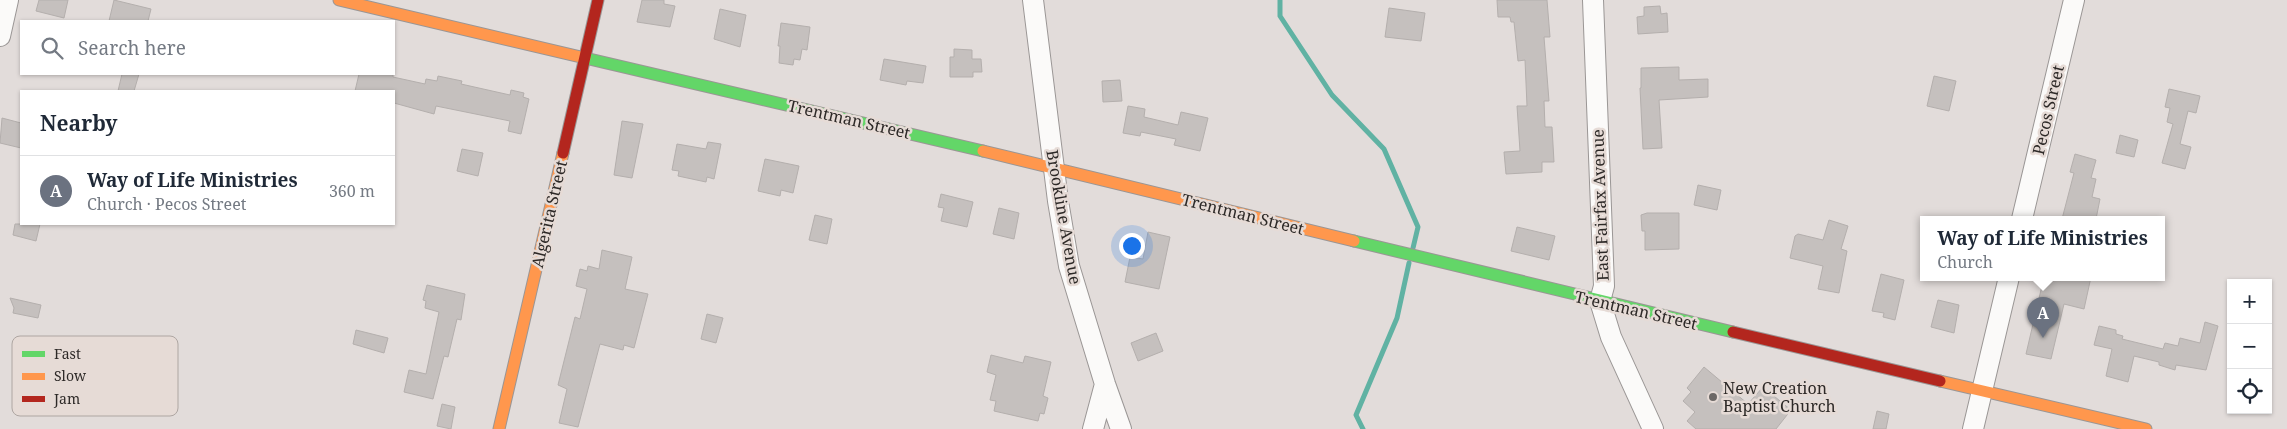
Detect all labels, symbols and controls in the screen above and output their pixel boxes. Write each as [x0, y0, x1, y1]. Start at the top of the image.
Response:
search box [20, 20, 395, 75]
icon: search [38, 34, 66, 62]
text: Search here [78, 35, 186, 61]
street label: Pecos Street [2027, 63, 2069, 157]
street label: Trentman Street [786, 94, 913, 144]
text: Nearby [40, 109, 118, 137]
street label: East Fairfax Avenue [1586, 129, 1614, 281]
street label: Brookline Avenue [1041, 148, 1087, 286]
street label: Algerita Street [526, 158, 572, 270]
text: Way of Life Ministries [87, 167, 298, 193]
text: A [50, 180, 62, 202]
text: 360 m [329, 180, 375, 202]
street label: Trentman Street [1180, 188, 1307, 240]
text: Church · Pecos Street [87, 193, 246, 215]
popup [1920, 216, 2165, 281]
text: Way of Life Ministries [1937, 225, 2148, 251]
your location [1119, 233, 1145, 259]
text: Church [1937, 251, 1993, 273]
map controls [2227, 279, 2272, 414]
button: + [2227, 279, 2272, 324]
street label: Trentman Street [1573, 285, 1700, 335]
pin: A [2027, 297, 2059, 338]
button: − [2227, 324, 2272, 369]
legend [12, 336, 178, 416]
text: Fast [54, 344, 81, 363]
text: Slow [54, 366, 87, 385]
button: locate [2227, 369, 2272, 414]
place label: New Creation Baptist Church [1723, 377, 1836, 417]
text: Jam [53, 389, 80, 408]
marker: New Creation Baptist Church [1707, 391, 1719, 403]

